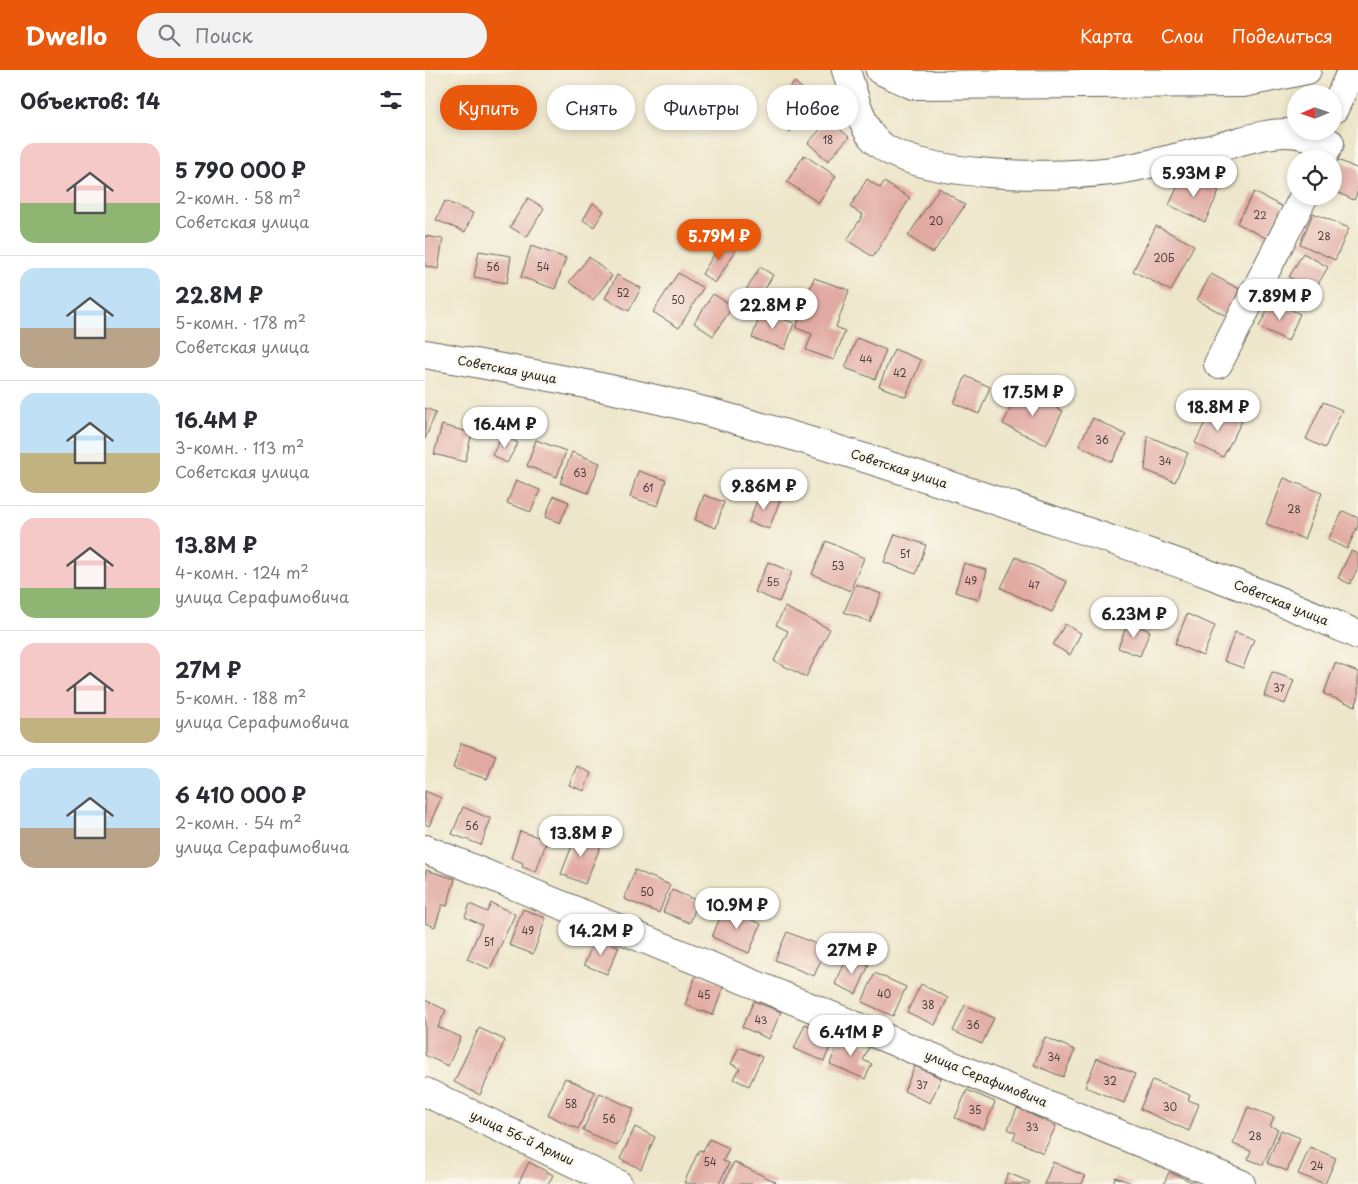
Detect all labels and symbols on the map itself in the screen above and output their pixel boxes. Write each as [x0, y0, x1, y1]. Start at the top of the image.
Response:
north arrow [1287, 85, 1343, 140]
house number: 18 [823, 132, 833, 147]
pin: 5.93M ₽ [1148, 156, 1240, 198]
house number: 22 [1253, 207, 1267, 222]
house number: 20 [929, 213, 943, 228]
pin: 5.79M ₽ [673, 218, 765, 261]
house number: 28 [1317, 228, 1331, 243]
house number: 20Б [1154, 250, 1175, 265]
house number: 56 [486, 259, 500, 274]
house number: 54 [536, 259, 550, 274]
pin: 7.89M ₽ [1234, 278, 1326, 321]
house number: 52 [616, 285, 630, 300]
pin: 22.8M ₽ [727, 288, 819, 330]
house number: 50 [671, 292, 685, 307]
street label: Советская улица [456, 351, 559, 388]
house number: 44 [859, 351, 873, 366]
house number: 42 [893, 365, 907, 380]
pin: 17.5M ₽ [987, 374, 1079, 417]
pin: 18.8M ₽ [1172, 390, 1264, 432]
pin: 16.4M ₽ [459, 406, 551, 449]
house number: 36 [1095, 432, 1109, 447]
street label: Советская улица [849, 444, 950, 492]
house number: 34 [1158, 453, 1172, 468]
house number: 63 [573, 465, 587, 480]
pin: 9.86M ₽ [718, 468, 810, 511]
house number: 61 [642, 480, 654, 495]
house number: 28 [1287, 501, 1301, 516]
house number: 51 [900, 546, 910, 561]
house number: 53 [832, 558, 844, 573]
house number: 49 [965, 573, 977, 588]
house number: 55 [767, 574, 780, 589]
street label: Советская улица [1231, 575, 1332, 629]
house number: 47 [1028, 577, 1041, 592]
pin: 6.23M ₽ [1088, 596, 1180, 639]
house number: 37 [1273, 680, 1286, 695]
pin: 13.8M ₽ [535, 816, 627, 858]
house number: 56 [465, 818, 479, 833]
house number: 50 [640, 884, 654, 899]
pin: 10.9M ₽ [691, 888, 783, 930]
pin: 14.2M ₽ [555, 914, 647, 956]
house number: 49 [522, 923, 534, 938]
pin: 27M ₽ [817, 932, 887, 975]
house number: 51 [484, 934, 494, 949]
house number: 40 [877, 986, 891, 1001]
house number: 45 [698, 987, 710, 1002]
house number: 38 [922, 997, 934, 1012]
house number: 43 [755, 1012, 768, 1027]
pin: 6.41M ₽ [805, 1014, 897, 1057]
house number: 36 [966, 1017, 980, 1032]
street label: улица Серафимовича [922, 1045, 1051, 1111]
house number: 34 [1047, 1049, 1061, 1064]
house number: 32 [1103, 1073, 1117, 1088]
house number: 37 [916, 1077, 929, 1092]
house number: 58 [565, 1096, 577, 1111]
house number: 30 [1163, 1099, 1177, 1114]
house number: 35 [969, 1102, 981, 1117]
street label: улица 56-й Армии [468, 1105, 577, 1169]
house number: 56 [602, 1111, 616, 1126]
house number: 33 [1025, 1119, 1039, 1134]
house number: 28 [1248, 1128, 1262, 1143]
house number: 54 [703, 1154, 717, 1169]
house number: 24 [1310, 1158, 1324, 1173]

